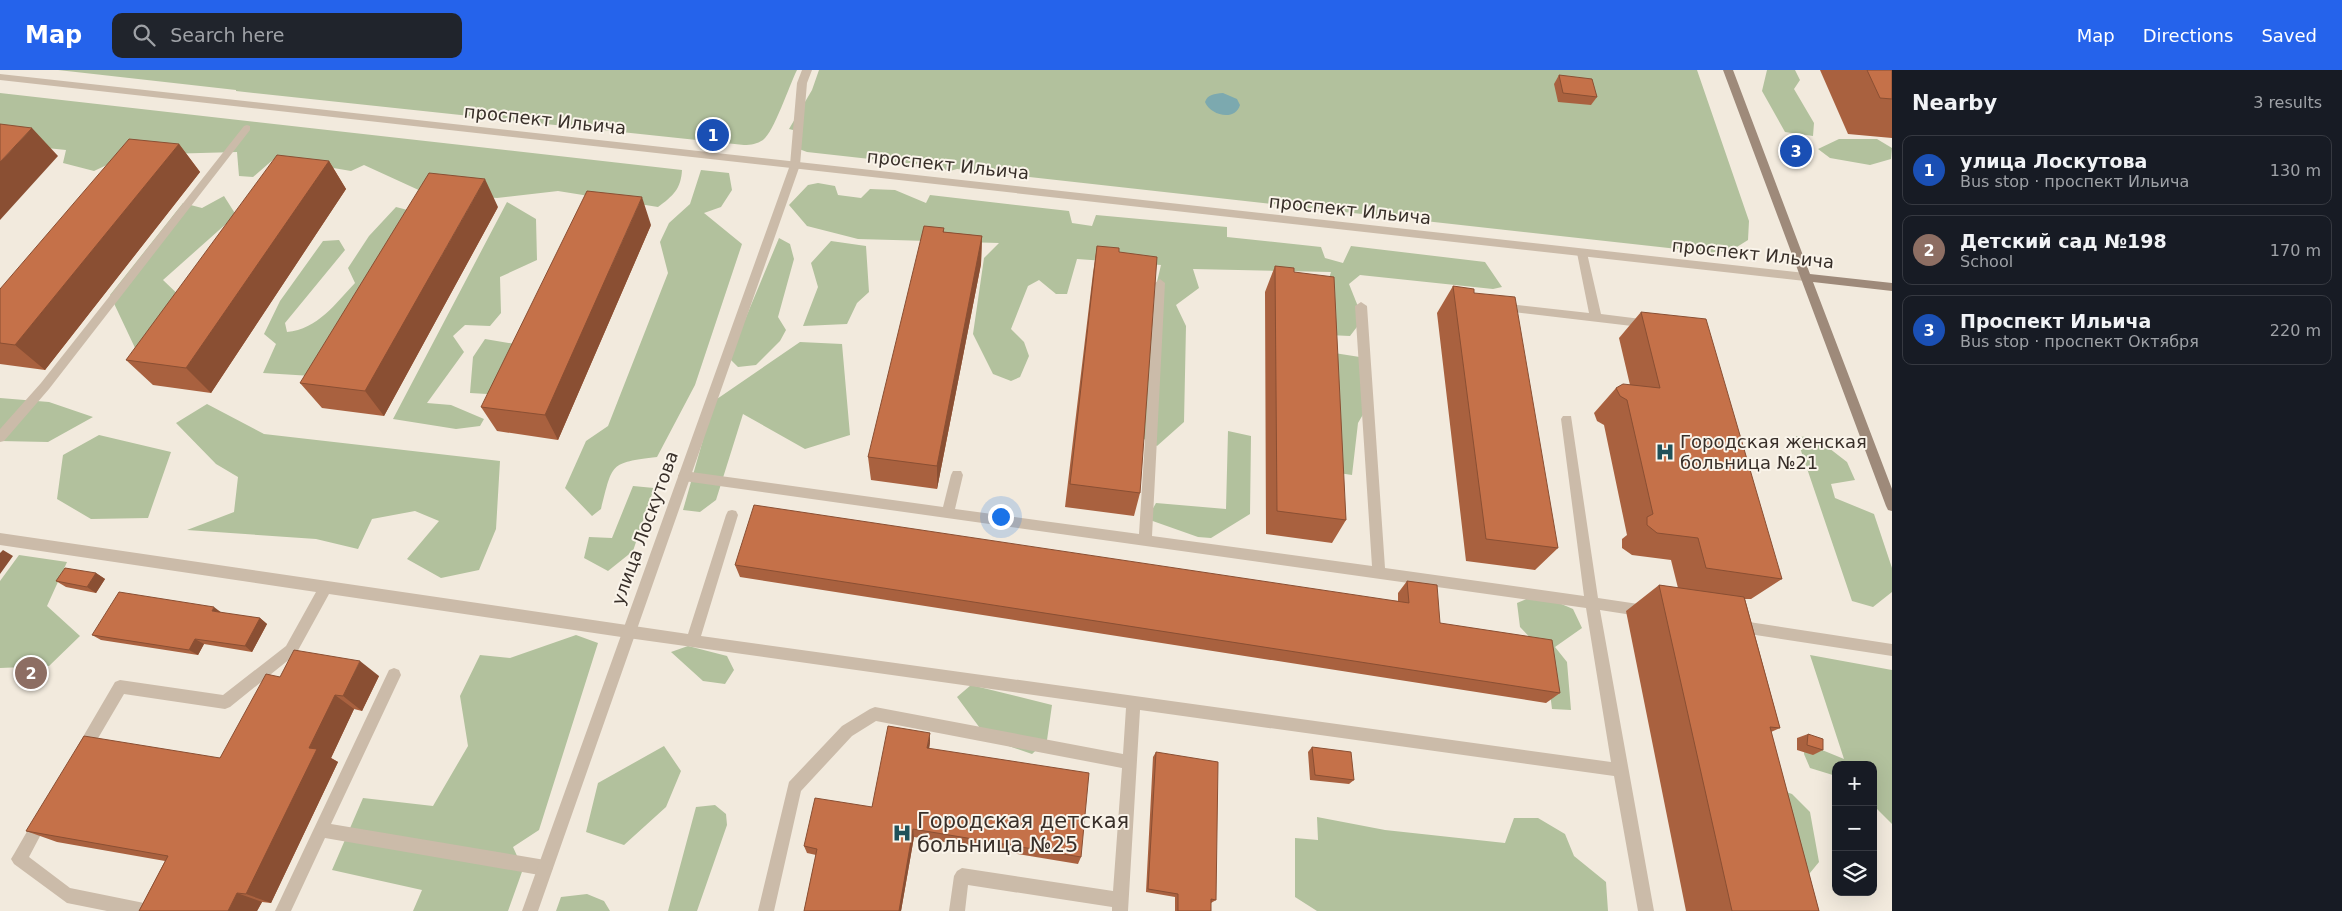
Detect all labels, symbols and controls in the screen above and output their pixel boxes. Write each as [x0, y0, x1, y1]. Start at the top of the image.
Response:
search box [112, 13, 462, 58]
text: Map [25, 21, 82, 49]
icon: search [130, 21, 158, 49]
text: Search here [170, 24, 284, 46]
text: Map [2077, 25, 2115, 46]
text: Directions [2143, 25, 2233, 46]
text: Saved [2261, 25, 2317, 46]
text: Nearby [1912, 91, 1997, 115]
text: 3 results [2253, 93, 2322, 112]
street label: проспект Ильича [463, 101, 627, 138]
pin: 1 [697, 116, 729, 154]
pin: 3 [1780, 132, 1812, 170]
street label: проспект Ильича [866, 146, 1030, 183]
text: улица Лоскутова [1960, 150, 2147, 172]
text: 1 [1923, 161, 1935, 180]
text: 130 m [2270, 161, 2321, 180]
text: Bus stop · проспект Ильича [1960, 172, 2189, 191]
street label: проспект Ильича [1268, 191, 1432, 228]
text: Детский сад №198 [1960, 230, 2167, 252]
street label: проспект Ильича [1671, 235, 1835, 272]
text: 2 [1923, 241, 1935, 260]
text: 170 m [2270, 241, 2321, 260]
text: School [1960, 252, 2013, 271]
text: Проспект Ильича [1960, 310, 2151, 332]
text: 3 [1923, 321, 1935, 340]
text: 220 m [2270, 321, 2321, 340]
text: Bus stop · проспект Октября [1960, 332, 2199, 351]
place label: Городская женская больница №21 [1680, 431, 1867, 473]
hospital icon: Городская женская больница №21 [1654, 441, 1676, 463]
street label: улица Лоскутова [607, 448, 682, 608]
your location [988, 504, 1014, 530]
pin: 2 [15, 654, 47, 692]
map controls [1832, 761, 1877, 896]
button: + [1832, 761, 1877, 806]
button: − [1832, 806, 1877, 851]
place label: Городская детская больница №25 [917, 809, 1129, 857]
hospital icon: Городская детская больница №25 [891, 822, 913, 844]
button: layers [1832, 851, 1877, 896]

